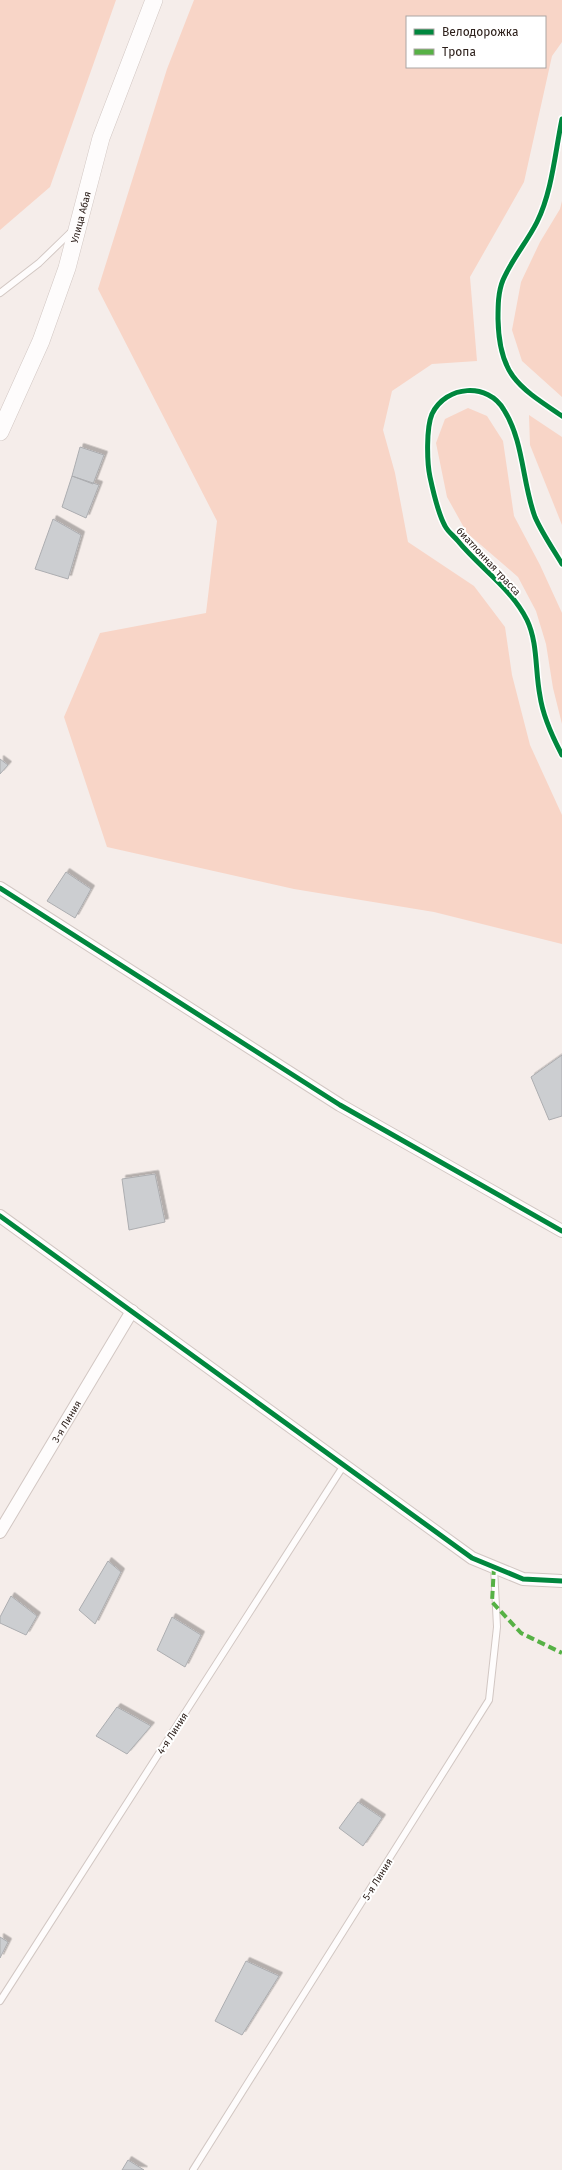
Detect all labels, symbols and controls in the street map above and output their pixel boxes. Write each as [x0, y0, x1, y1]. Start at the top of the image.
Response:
legend [406, 16, 546, 68]
text: Велодорожка [442, 25, 518, 39]
text: Тропа [442, 45, 476, 59]
street label: Улица Абая [69, 190, 94, 244]
street label: биатлонная трасса [454, 525, 523, 598]
street label: 3-я Линия [50, 1398, 84, 1445]
street label: 4-я Линия [155, 1710, 191, 1757]
street label: 5-я Линия [360, 1856, 395, 1903]

